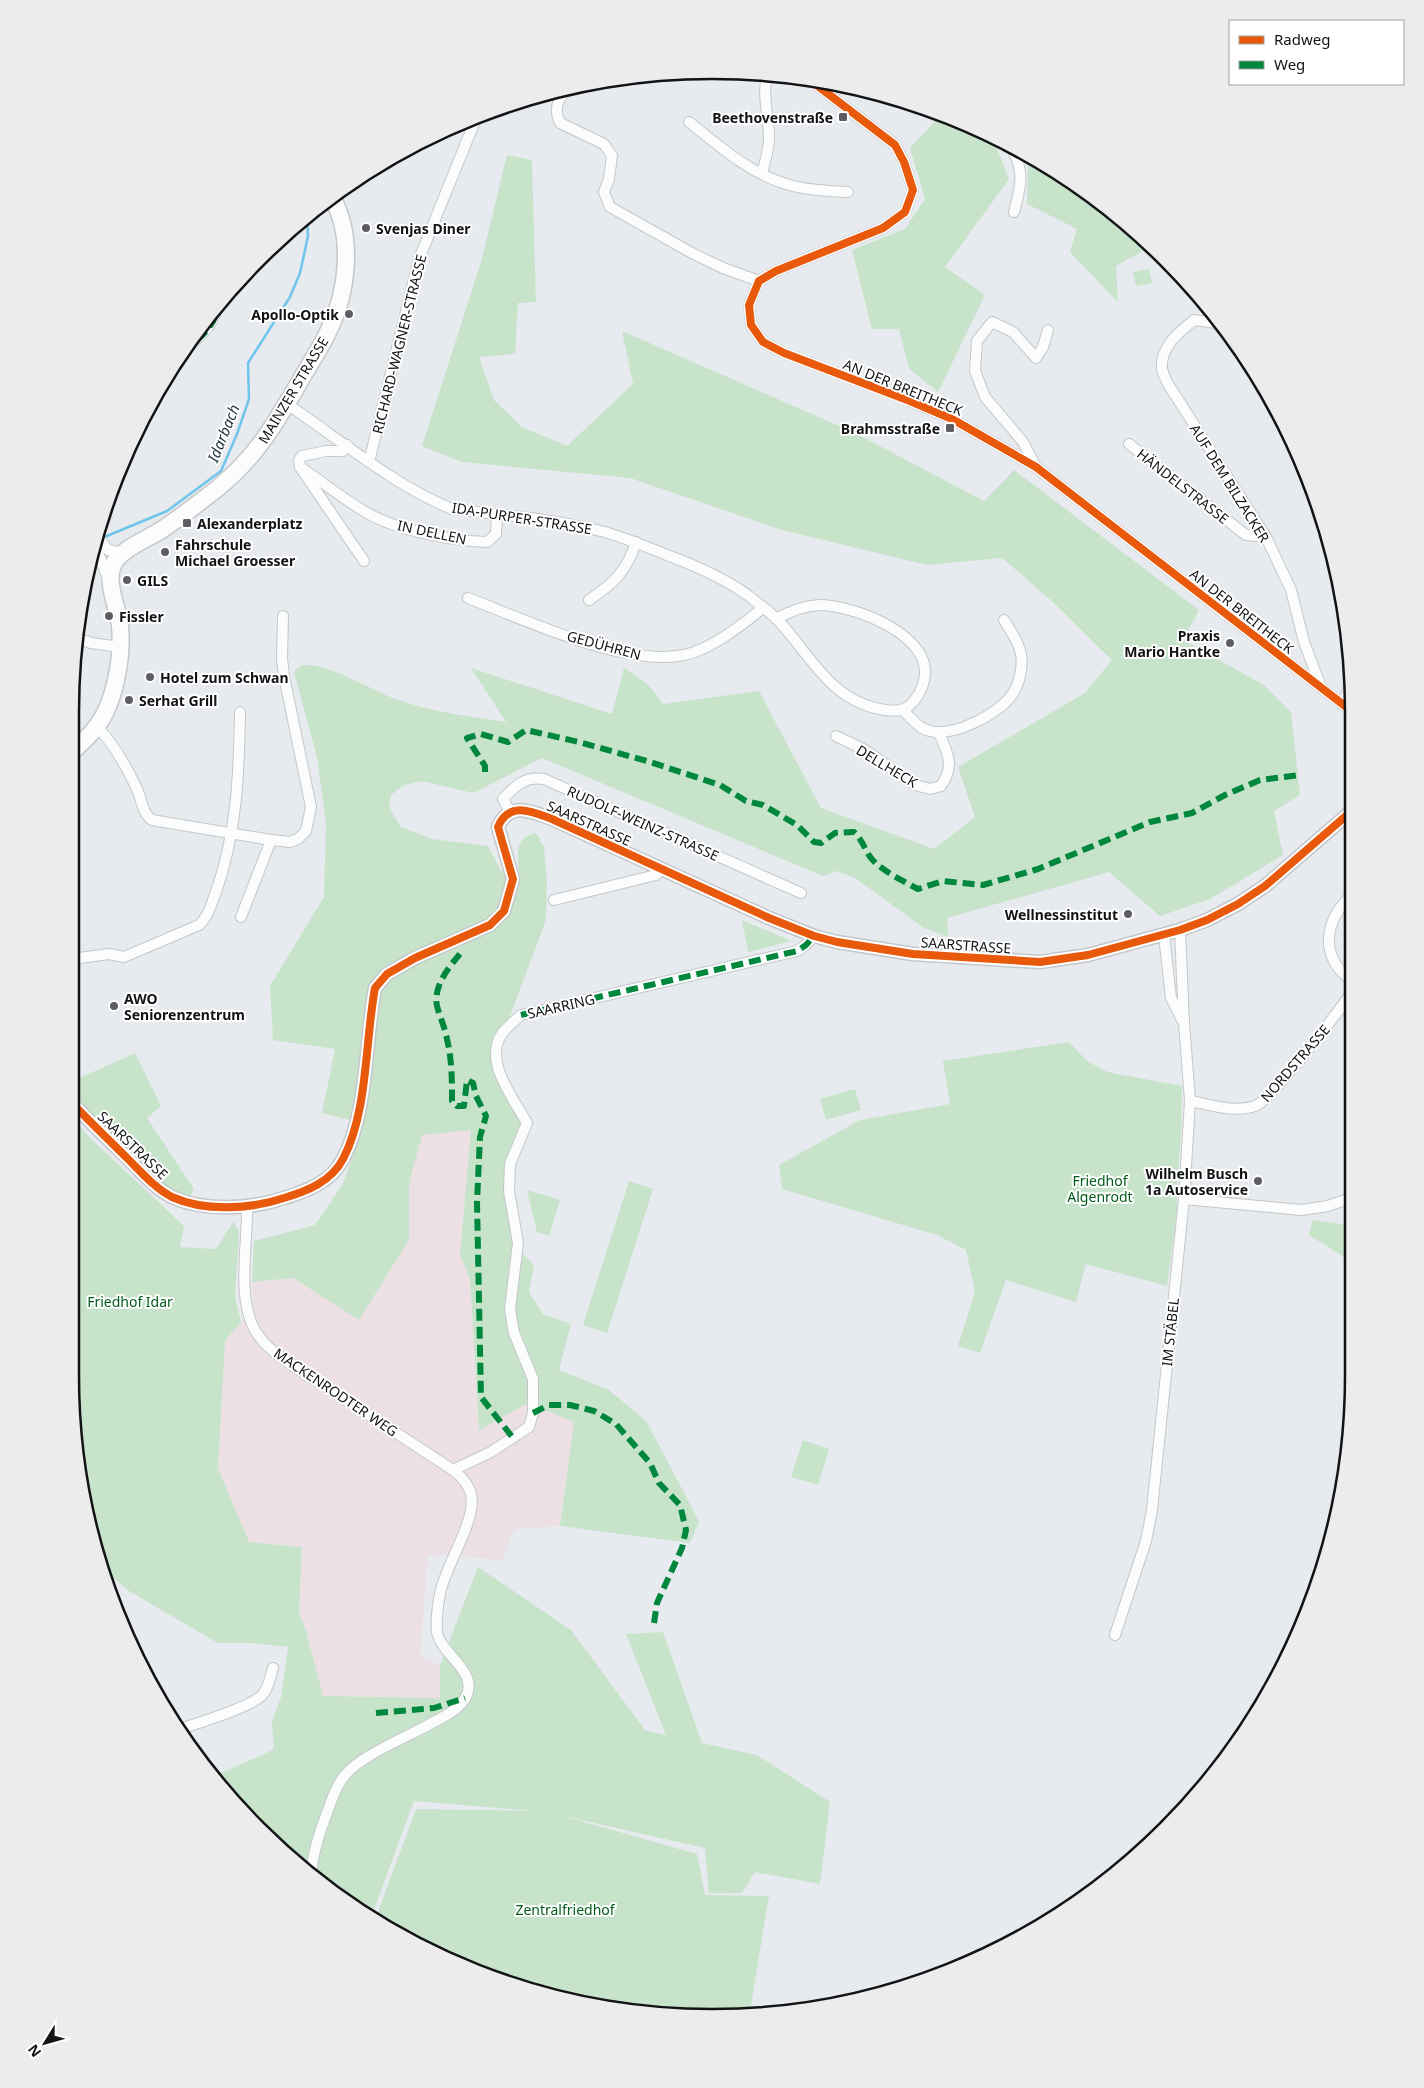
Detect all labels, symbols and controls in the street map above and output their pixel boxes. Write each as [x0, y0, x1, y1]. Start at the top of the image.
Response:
legend [1229, 20, 1404, 85]
text: Radweg [1274, 29, 1330, 49]
text: Weg [1274, 54, 1305, 74]
place label: Beethovenstraße [712, 108, 833, 127]
marker: Beethovenstraße [837, 111, 849, 123]
place label: Svenjas Diner [376, 219, 471, 238]
marker: Svenjas Diner [360, 222, 372, 234]
street label: RICHARD-WAGNER-STRASSE [367, 252, 431, 436]
place label: Apollo-Optik [251, 305, 339, 324]
marker: Apollo-Optik [343, 308, 355, 320]
street label: MAINZER STRASSE [254, 333, 332, 447]
street label: AN DER BREITHECK [840, 354, 966, 420]
water label: Idarbach [202, 401, 244, 466]
place label: Brahmsstraße [841, 419, 940, 438]
street label: AUF DEM BILZACKER [1186, 420, 1274, 546]
marker: Brahmsstraße [944, 422, 956, 434]
street label: HÄNDELSTRASSE [1133, 444, 1233, 528]
street label: IDA-PURPER-STRASSE [451, 498, 593, 538]
place label: Alexanderplatz [197, 514, 302, 533]
street label: IN DELLEN [396, 515, 468, 549]
marker: Alexanderplatz [181, 517, 193, 529]
place label: Fahrschule Michael Groesser [175, 535, 296, 570]
marker: Fahrschule Michael Groesser [159, 546, 171, 558]
street label: AN DER BREITHECK [1186, 564, 1298, 658]
place label: GILS [137, 571, 168, 590]
marker: GILS [121, 574, 133, 586]
place label: Fissler [119, 607, 164, 626]
marker: Fissler [103, 610, 115, 622]
street label: GEDÜHREN [565, 626, 643, 664]
place label: Praxis Mario Hantke [1124, 626, 1220, 661]
marker: Praxis Mario Hantke [1224, 637, 1236, 649]
place label: Hotel zum Schwan [160, 668, 289, 687]
marker: Hotel zum Schwan [144, 671, 156, 683]
place label: Serhat Grill [139, 691, 217, 710]
marker: Serhat Grill [123, 694, 135, 706]
street label: DELLHECK [853, 740, 921, 792]
street label: RUDOLF-WEINZ-STRASSE [564, 781, 722, 865]
street label: SAARSTRASSE [544, 796, 634, 850]
place label: Wellnessinstitut [1005, 905, 1118, 924]
marker: Wellnessinstitut [1122, 908, 1134, 920]
street label: SAARSTRASSE [920, 932, 1012, 958]
place label: AWO Seniorenzentrum [124, 989, 245, 1024]
street label: SAARRING [525, 989, 597, 1023]
marker: AWO Seniorenzentrum [108, 1000, 120, 1012]
street label: NORDSTRASSE [1256, 1020, 1334, 1106]
street label: SAARSTRASSE [94, 1107, 172, 1183]
place label: Wilhelm Busch 1a Autoservice [1145, 1164, 1248, 1199]
park label: Friedhof Algenrodt [1067, 1171, 1133, 1206]
marker: Wilhelm Busch 1a Autoservice [1252, 1175, 1264, 1187]
park label: Friedhof Idar [87, 1292, 173, 1311]
street label: IM STÄBEL [1157, 1297, 1183, 1367]
street label: MACKENRODTER WEG [270, 1343, 402, 1441]
park label: Zentralfriedhof [515, 1900, 616, 1919]
north arrow [20, 2018, 70, 2068]
text: N [23, 2041, 45, 2061]

